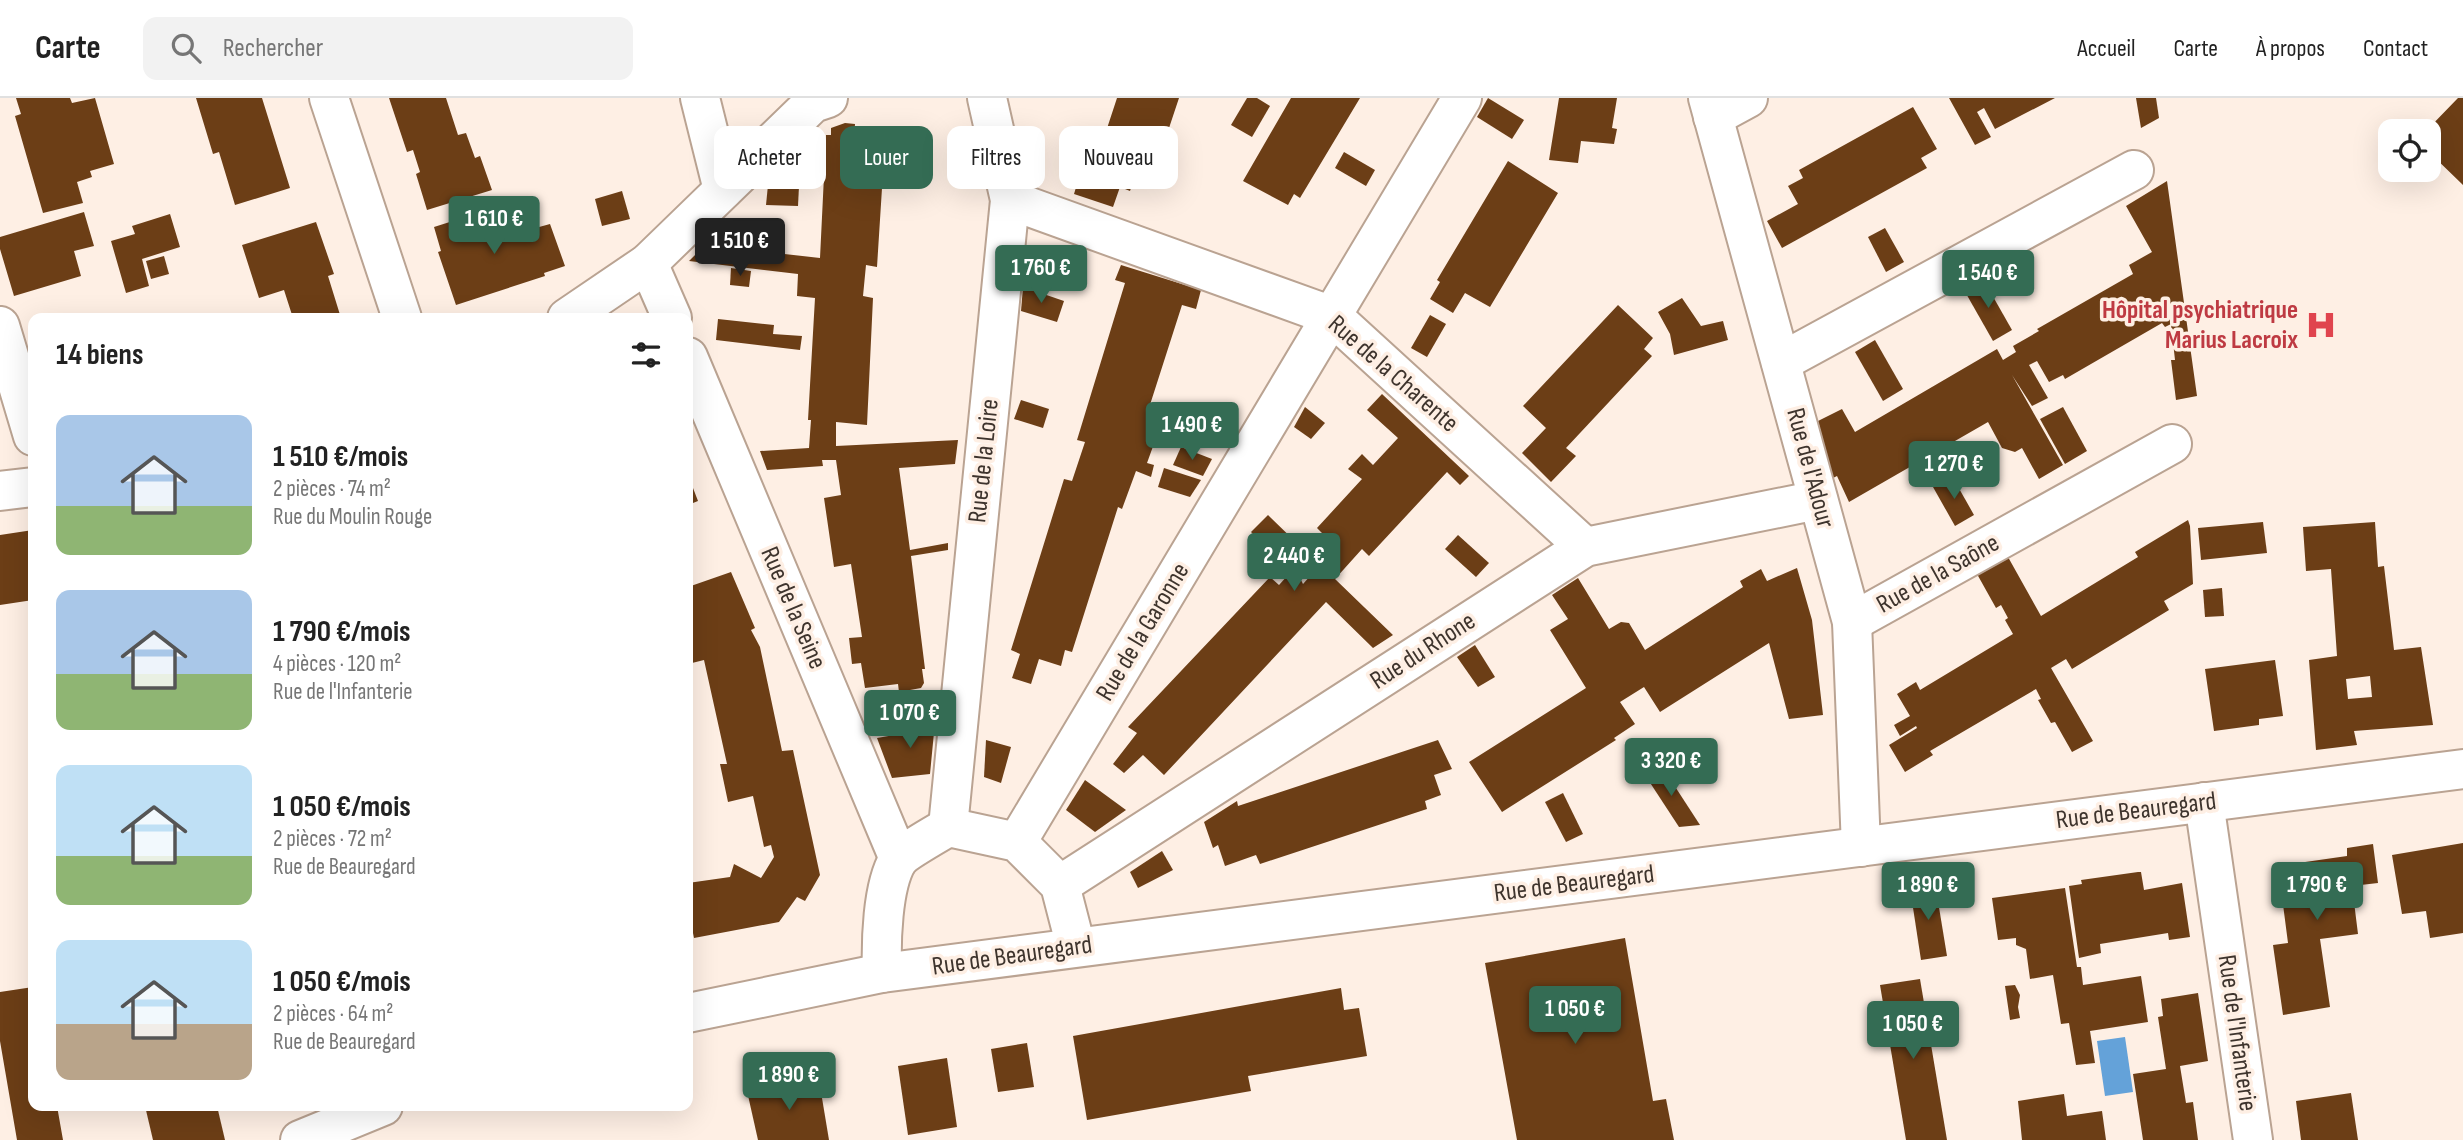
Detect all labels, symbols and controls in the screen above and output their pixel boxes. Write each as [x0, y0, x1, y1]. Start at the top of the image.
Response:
search box [143, 17, 633, 80]
text: Carte [35, 28, 101, 68]
icon: search [167, 29, 205, 67]
text: Rechercher [223, 33, 323, 64]
text: Accueil [2077, 34, 2136, 63]
text: Carte [2174, 34, 2218, 63]
text: À propos [2256, 34, 2325, 63]
text: Contact [2363, 34, 2428, 63]
map controls [2378, 119, 2441, 182]
button: locate [2378, 119, 2441, 182]
chip: Acheter [714, 126, 826, 189]
chip: Louer [840, 126, 933, 189]
chip: Filtres [947, 126, 1045, 189]
chip: Nouveau [1059, 126, 1178, 189]
pin: 1 610 € [429, 197, 559, 256]
text: 1 610 € [465, 205, 523, 233]
pin: 1 510 € [675, 218, 805, 278]
text: 1 510 € [711, 227, 769, 255]
pin: 1 760 € [976, 246, 1106, 305]
pin: 1 540 € [1923, 250, 2053, 310]
text: 1 760 € [1011, 254, 1071, 282]
text: 1 540 € [1958, 259, 2018, 287]
place label: Hôpital psychiatrique Marius Lacroix [2102, 295, 2298, 356]
hospital icon: Hôpital psychiatrique Marius Lacroix [2304, 308, 2338, 342]
street label: Rue de la Charente [1321, 309, 1465, 439]
icon: filters [627, 336, 665, 374]
text: 14 biens [56, 337, 143, 373]
street label: Rue de la Loire [962, 398, 1006, 524]
pin: 1 490 € [1127, 402, 1257, 462]
street label: Rue de l'Adour [1779, 405, 1841, 532]
text: 1 490 € [1162, 411, 1222, 439]
text: 1 510 €/mois [273, 439, 408, 475]
pin: 1 270 € [1889, 442, 2019, 501]
icon: home [112, 443, 196, 527]
text: 1 270 € [1925, 450, 1983, 478]
text: 2 pièces · 74 m² [273, 475, 391, 503]
text: Rue du Moulin Rouge [273, 503, 432, 531]
street label: Rue de la Saône [1871, 528, 2005, 620]
pin: 2 440 € [1229, 533, 1359, 593]
street label: Rue de la Seine [753, 542, 833, 674]
text: 2 440 € [1263, 542, 1325, 570]
street label: Rue de la Garonne [1090, 557, 1196, 707]
street label: Rue du Rhone [1365, 606, 1481, 696]
text: 1 790 €/mois [273, 614, 411, 650]
icon: home [112, 618, 196, 702]
text: 4 pièces · 120 m² [273, 650, 401, 678]
text: Rue de l'Infanterie [273, 678, 412, 706]
pin: 1 070 € [845, 690, 975, 750]
text: 1 070 € [880, 699, 940, 727]
pin: 3 320 € [1606, 738, 1736, 798]
text: 3 320 € [1641, 747, 1701, 775]
street label: Rue de Beauregard [2054, 786, 2218, 836]
text: 1 050 €/mois [273, 789, 411, 825]
icon: home [112, 793, 196, 877]
text: 2 pièces · 72 m² [273, 825, 392, 853]
text: Rue de Beauregard [273, 853, 416, 881]
street label: Rue de Beauregard [1492, 859, 1656, 909]
pin: 1 890 € [1863, 862, 1993, 922]
pin: 1 790 € [2252, 862, 2382, 922]
text: 1 890 € [1898, 871, 1958, 899]
text: 1 790 € [2287, 871, 2347, 899]
street label: Rue de Beauregard [930, 929, 1094, 983]
street label: Rue de l'Infanterie [2211, 953, 2263, 1113]
text: 1 050 €/mois [273, 964, 411, 1000]
icon: home [112, 968, 196, 1052]
pin: 1 050 € [1510, 986, 1640, 1046]
text: 1 050 € [1545, 995, 1605, 1023]
text: 2 pièces · 64 m² [273, 1000, 393, 1028]
pin: 1 050 € [1848, 1002, 1978, 1061]
text: 1 050 € [1883, 1010, 1943, 1038]
text: Rue de Beauregard [273, 1028, 416, 1056]
pin: 1 890 € [724, 1052, 854, 1112]
text: 1 890 € [759, 1061, 819, 1089]

